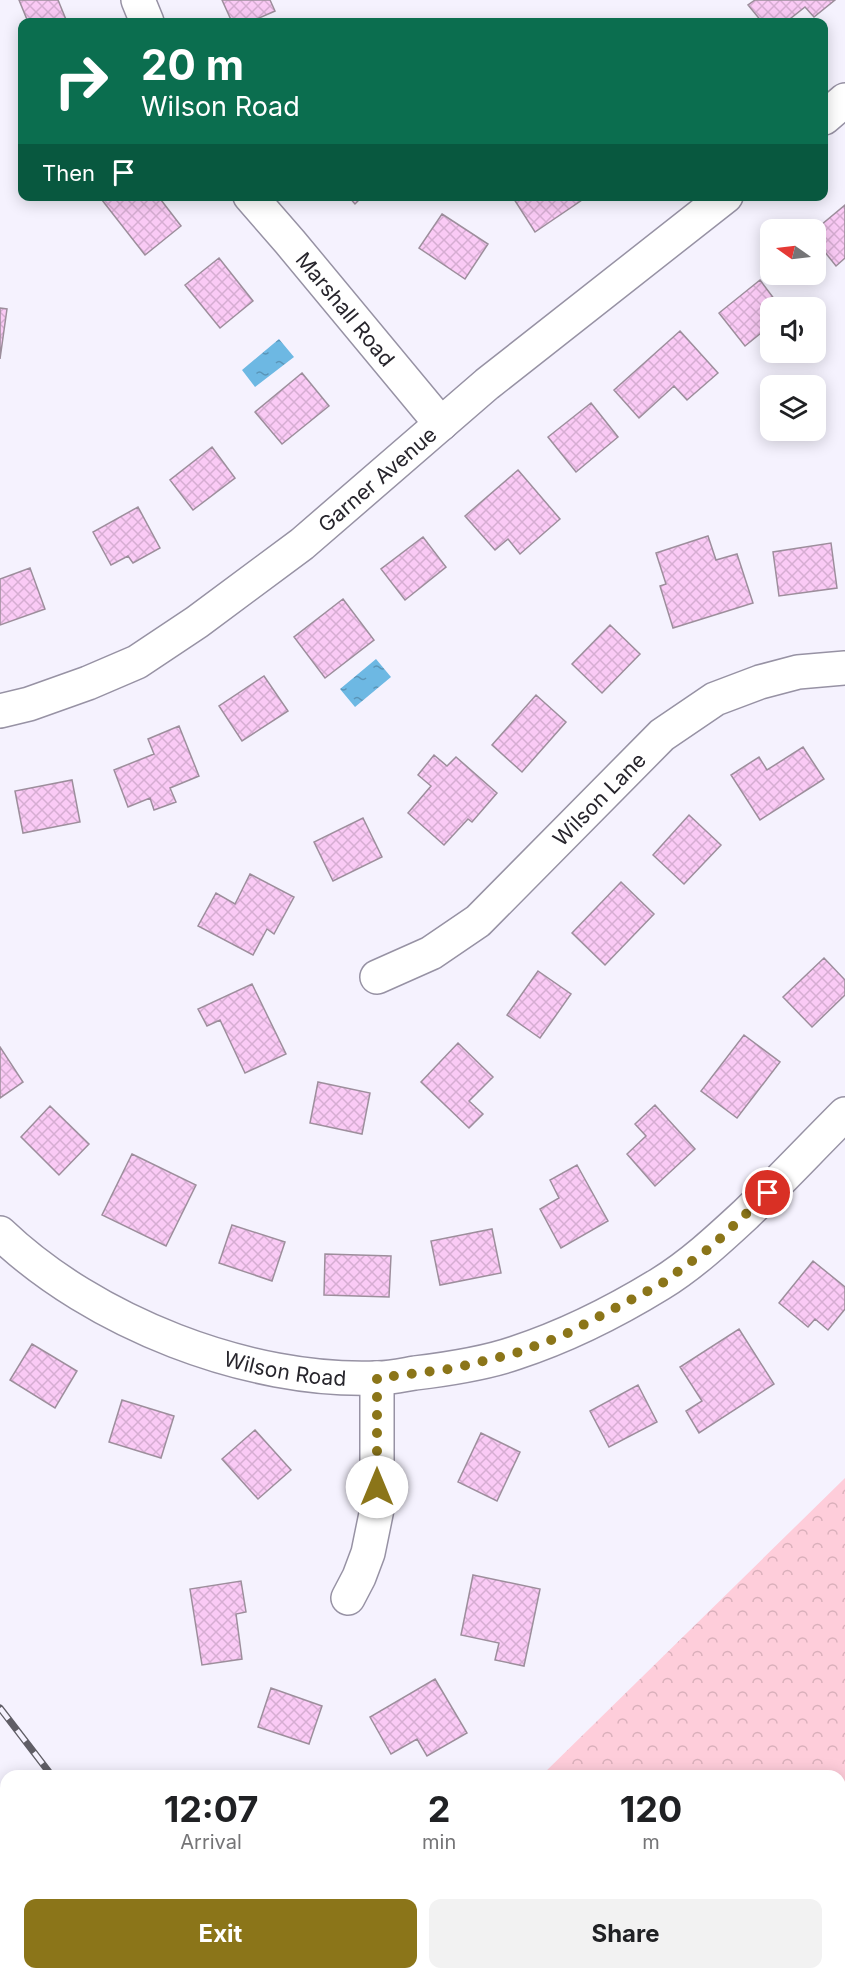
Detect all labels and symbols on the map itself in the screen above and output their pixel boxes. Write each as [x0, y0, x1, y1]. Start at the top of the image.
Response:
north arrow [760, 219, 826, 285]
street label: Marshall Road [291, 247, 400, 371]
street label: Garner Avenue [313, 421, 441, 537]
street label: Wilson Lane [547, 747, 651, 851]
pin [742, 1167, 793, 1218]
street label: Wilson Road [221, 1346, 347, 1391]
position arrow [345, 1455, 409, 1519]

